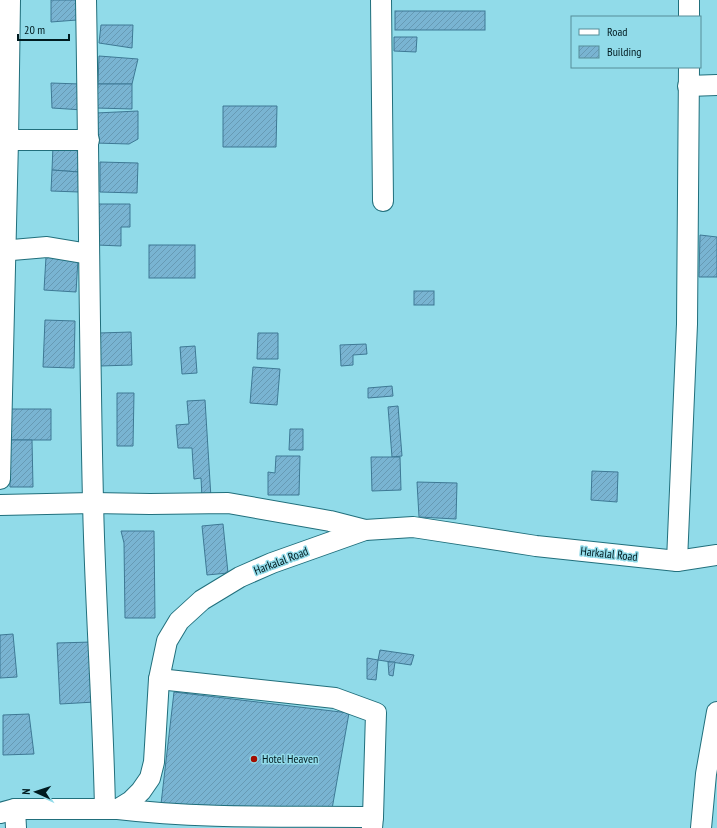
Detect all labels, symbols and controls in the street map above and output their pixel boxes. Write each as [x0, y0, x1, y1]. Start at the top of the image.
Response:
scale bar [18, 16, 69, 42]
legend [571, 16, 701, 68]
text: 20 m [24, 22, 45, 37]
text: Road [607, 24, 627, 39]
text: Building [607, 44, 642, 59]
street label: Harkalal Road [251, 543, 310, 578]
street label: Harkalal Road [580, 543, 638, 564]
place label: Hotel Heaven [262, 751, 318, 766]
marker: Hotel Heaven [249, 754, 259, 764]
north arrow [16, 772, 56, 812]
text: N [19, 788, 33, 795]

